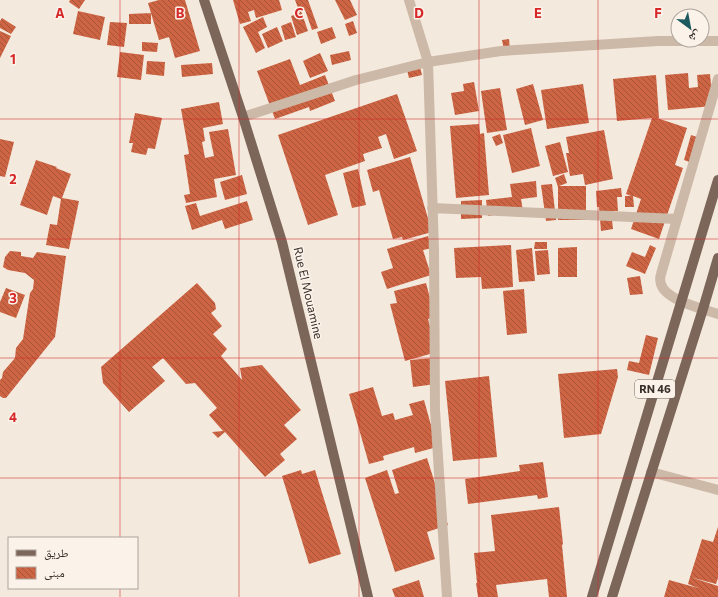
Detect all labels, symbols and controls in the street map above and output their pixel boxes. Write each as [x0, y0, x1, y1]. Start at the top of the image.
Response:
text: A [55, 5, 65, 21]
text: B [176, 5, 185, 21]
text: C [295, 5, 304, 21]
text: D [414, 5, 424, 21]
text: E [534, 5, 542, 21]
text: F [654, 5, 662, 21]
north arrow [670, 8, 710, 48]
text: ش [686, 27, 704, 46]
text: 1 [10, 51, 16, 67]
text: 2 [9, 171, 17, 187]
street label: Rue El Mouamine [292, 245, 326, 340]
text: 3 [9, 290, 17, 306]
road number: RN 46 [635, 380, 675, 398]
text: 4 [9, 409, 17, 425]
legend [8, 537, 138, 589]
text: طريق [44, 545, 69, 560]
text: مبنى [44, 565, 65, 580]

